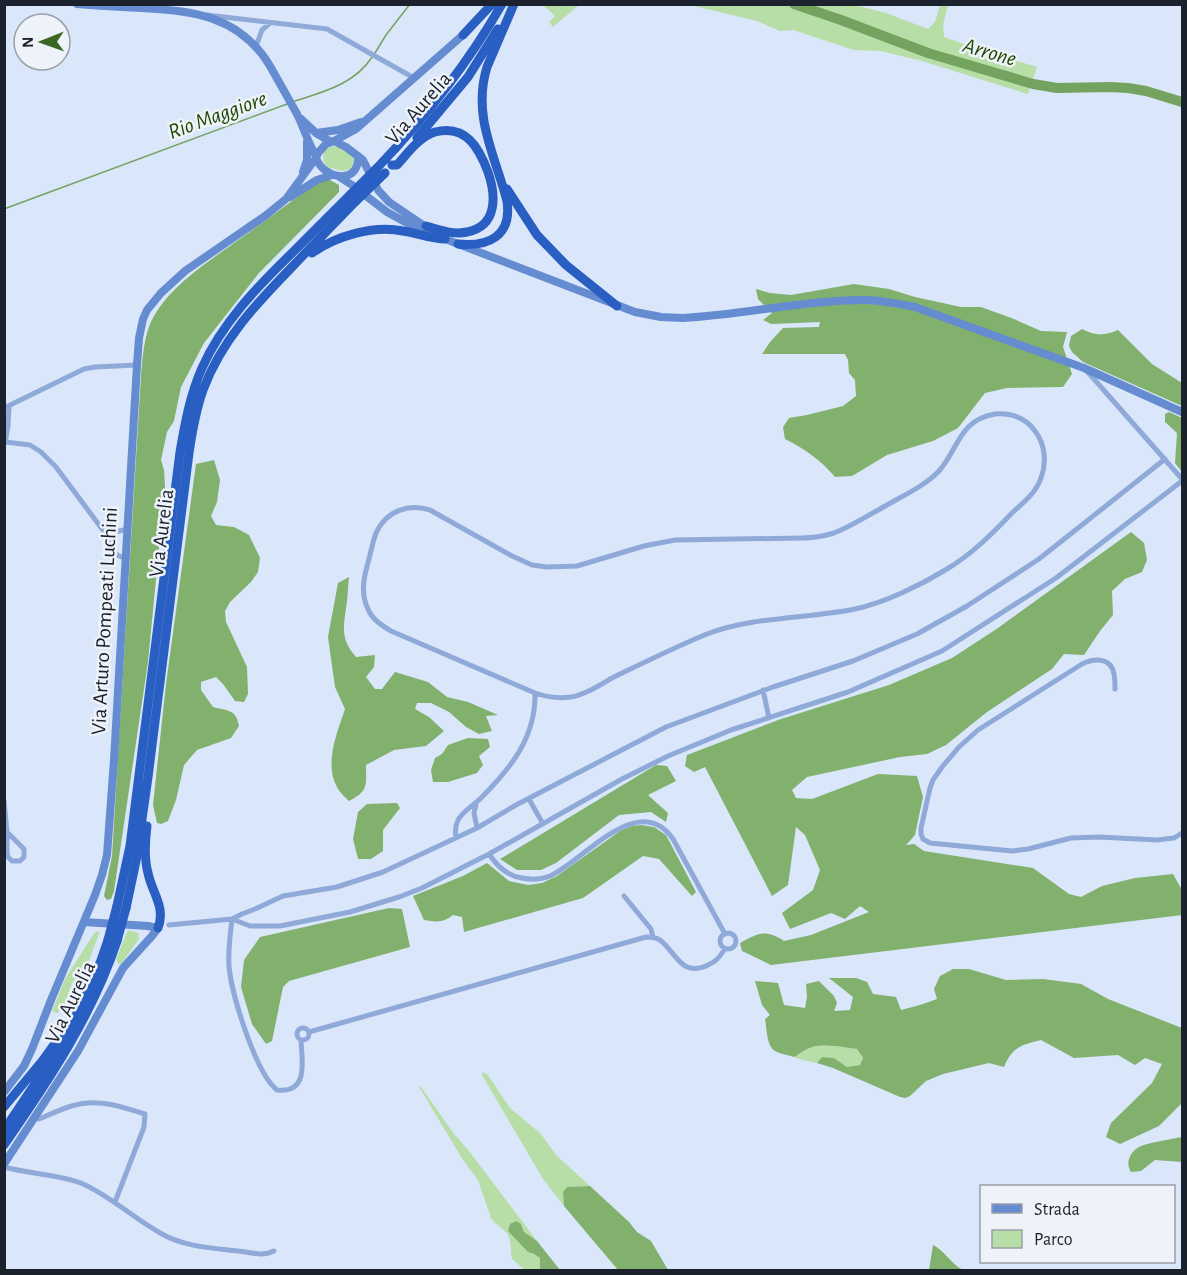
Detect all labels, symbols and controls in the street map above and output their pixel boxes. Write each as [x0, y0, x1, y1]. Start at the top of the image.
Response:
north arrow [12, 12, 72, 72]
water label: Arrone [960, 34, 1019, 70]
text: N [20, 37, 36, 48]
street label: Via Aurelia [381, 68, 456, 149]
water label: Rio Maggiore [165, 87, 270, 143]
street label: Via Aurelia [146, 487, 177, 578]
street label: Via Arturo Pompeati Luchini [88, 507, 121, 736]
street label: Via Aurelia [42, 957, 99, 1047]
legend [980, 1185, 1175, 1263]
text: Strada [1034, 1201, 1080, 1219]
text: Parco [1034, 1231, 1073, 1249]

